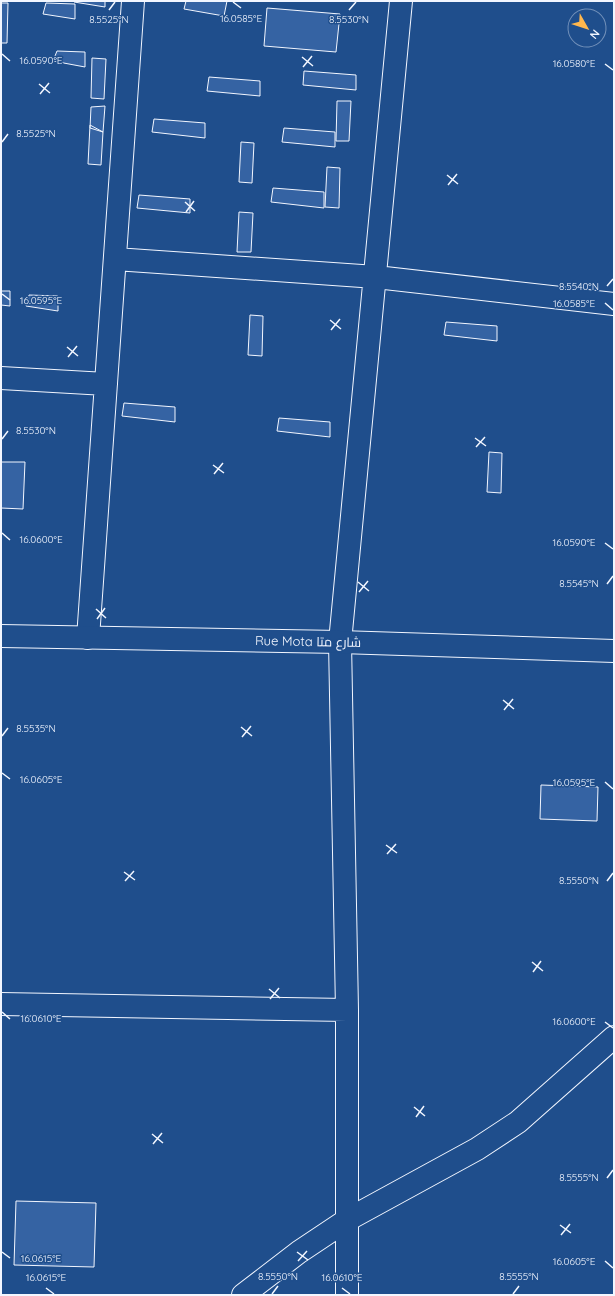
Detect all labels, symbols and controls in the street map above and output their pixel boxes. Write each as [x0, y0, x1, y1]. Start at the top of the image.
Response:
north arrow [567, 8, 607, 48]
text: 16.0585°E [220, 12, 262, 25]
text: 8.5525°N [89, 13, 129, 26]
text: 8.5530°N [329, 13, 369, 26]
text: N [587, 27, 603, 42]
text: 16.0590°E [20, 54, 63, 67]
text: 16.0580°E [553, 57, 596, 70]
text: 8.5525°N [16, 127, 56, 140]
text: 8.5540°N [559, 280, 599, 293]
text: 16.0595°E [20, 294, 62, 307]
text: 16.0585°E [553, 297, 595, 310]
text: 8.5530°N [16, 424, 56, 437]
text: 16.0600°E [19, 533, 63, 546]
text: 16.0590°E [553, 536, 596, 549]
text: 8.5545°N [559, 577, 599, 590]
street label: Rue Mota شارع متا [255, 632, 361, 651]
text: 8.5535°N [16, 722, 56, 735]
text: 16.0605°E [20, 773, 63, 786]
text: 16.0595°E [553, 776, 595, 789]
text: 8.5550°N [559, 874, 599, 887]
text: 16.0610°E [21, 1012, 62, 1025]
text: 16.0600°E [552, 1015, 596, 1028]
text: 8.5555°N [559, 1171, 599, 1184]
text: 16.0615°E [21, 1252, 61, 1265]
text: 16.0605°E [553, 1255, 596, 1268]
text: 8.5550°N [258, 1270, 298, 1283]
text: 8.5555°N [499, 1270, 539, 1283]
text: 16.0615°E [26, 1271, 66, 1284]
text: 16.0610°E [322, 1271, 363, 1284]

